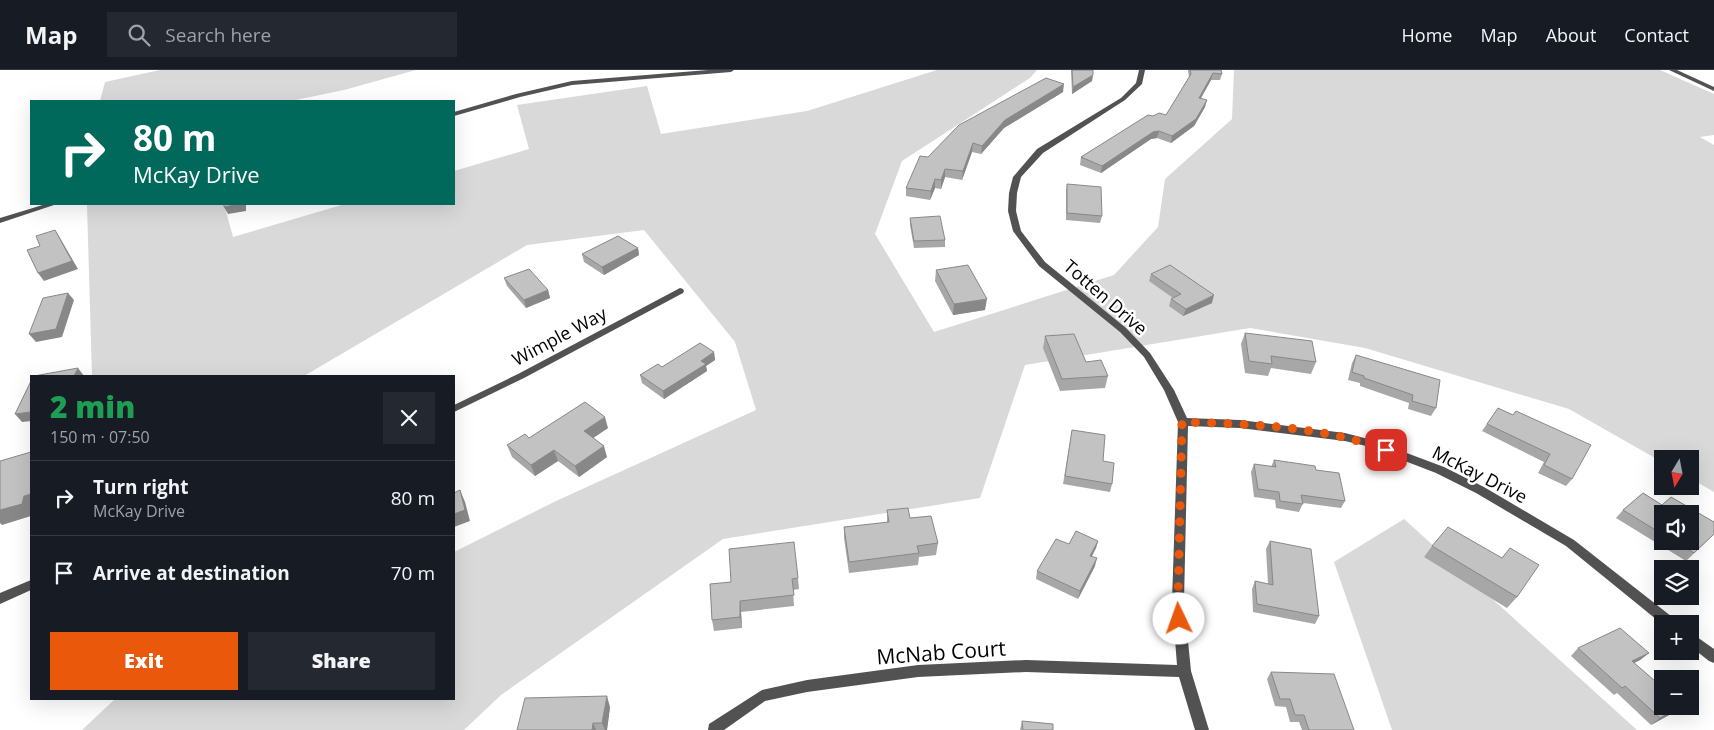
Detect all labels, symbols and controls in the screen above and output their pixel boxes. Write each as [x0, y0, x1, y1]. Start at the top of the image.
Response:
search box [107, 12, 457, 57]
text: Map [25, 18, 77, 51]
icon: search [125, 21, 153, 49]
text: Search here [165, 22, 271, 48]
text: Home [1402, 23, 1452, 47]
text: Map [1480, 23, 1518, 47]
text: About [1546, 23, 1596, 47]
text: Contact [1624, 23, 1689, 47]
text: 80 m [133, 114, 216, 161]
icon: right [50, 120, 115, 185]
text: McKay Drive [133, 159, 260, 189]
street label: Totten Drive [1059, 254, 1153, 340]
street label: Wimple Way [508, 301, 611, 371]
text: 2 min [50, 386, 135, 427]
button: close [383, 392, 435, 444]
text: 150 m · 07:50 [50, 426, 150, 448]
pin [1365, 429, 1407, 471]
icon: arrive [1372, 436, 1400, 464]
street label: McKay Drive [1428, 440, 1532, 508]
north arrow [1654, 450, 1699, 495]
map controls [1654, 450, 1699, 715]
text: Turn right [93, 474, 188, 500]
icon: right [50, 484, 78, 512]
text: 80 m [391, 485, 435, 511]
text: McKay Drive [93, 500, 185, 522]
button: sound [1654, 505, 1699, 550]
icon: arrive [50, 559, 78, 587]
text: Arrive at destination [93, 560, 290, 586]
text: 70 m [391, 560, 435, 586]
button: layers [1654, 560, 1699, 605]
position arrow [1152, 592, 1204, 644]
button: + [1654, 615, 1699, 660]
button: Exit [50, 632, 238, 690]
button: Share [248, 632, 435, 690]
street label: McNab Court [875, 634, 1007, 670]
button: − [1654, 670, 1699, 715]

